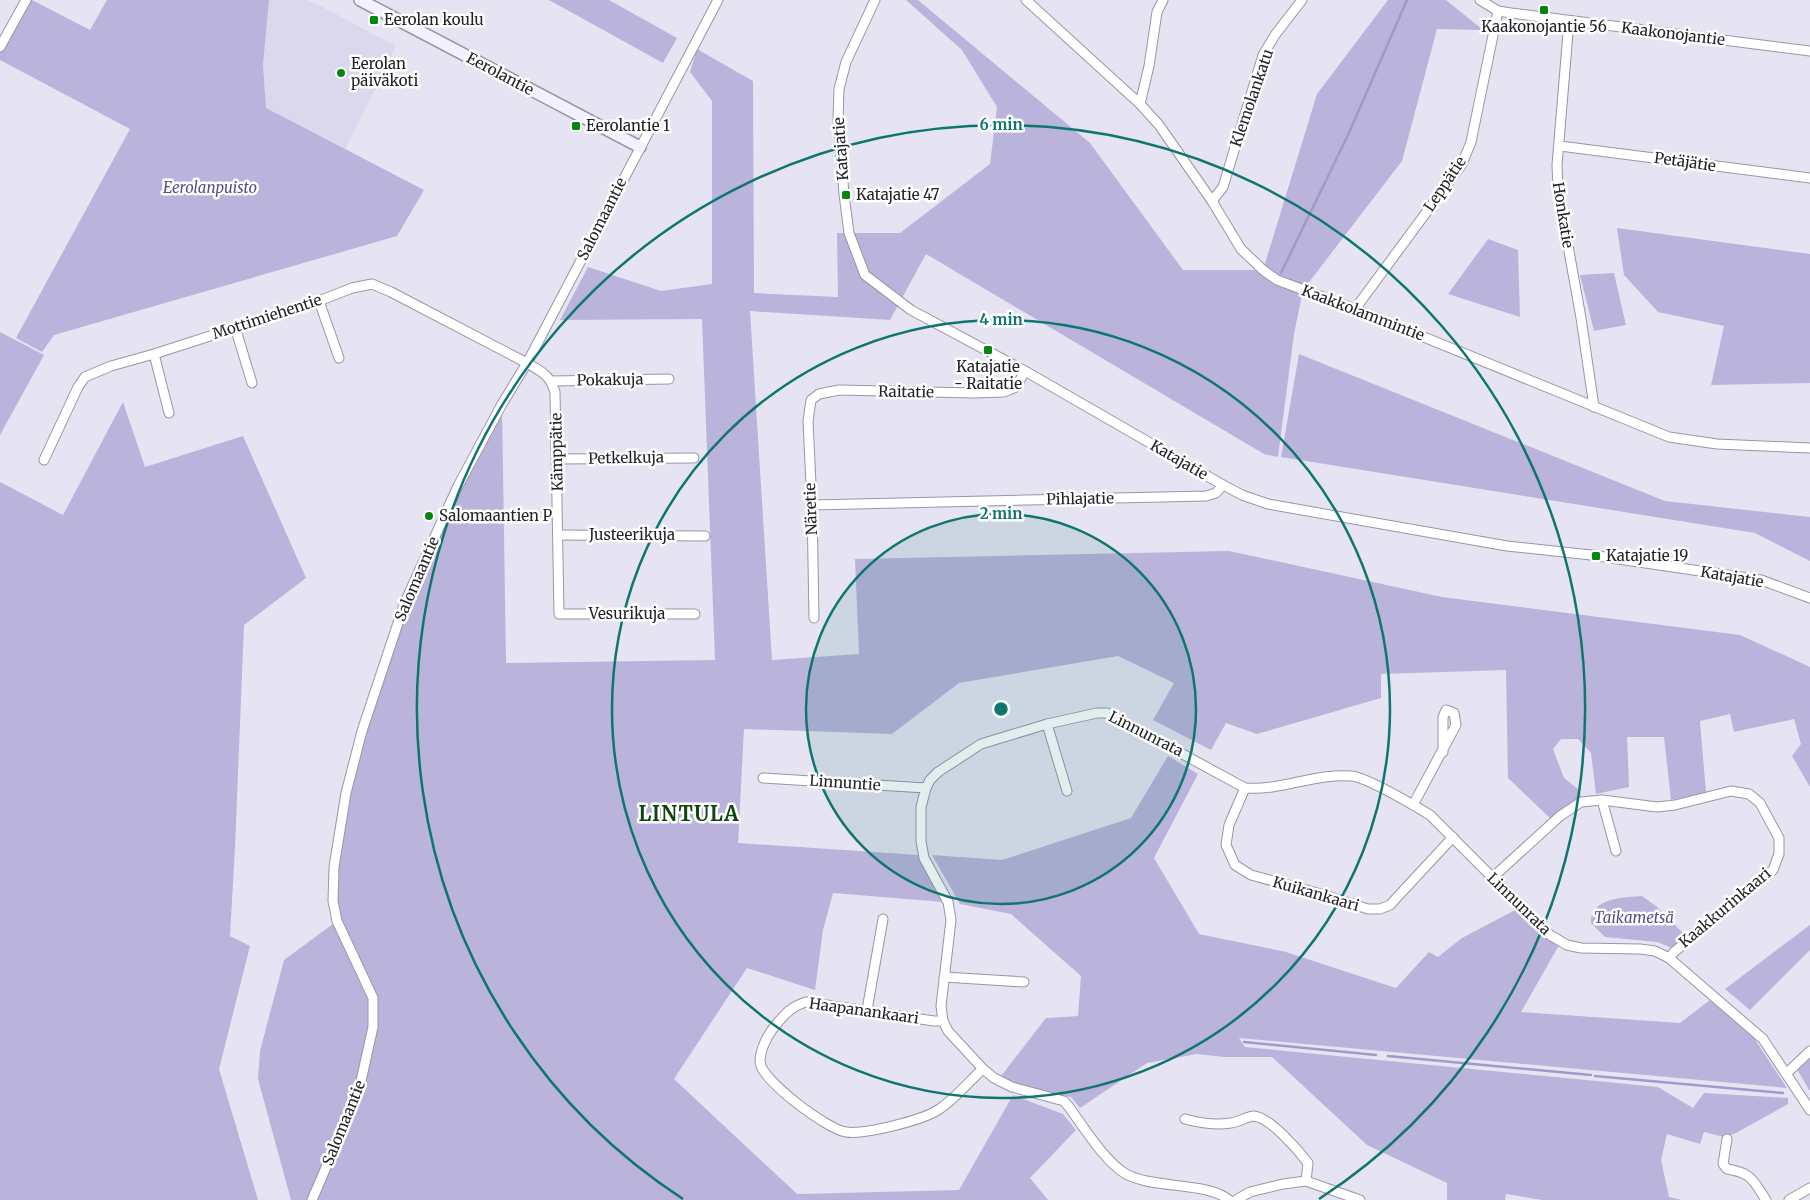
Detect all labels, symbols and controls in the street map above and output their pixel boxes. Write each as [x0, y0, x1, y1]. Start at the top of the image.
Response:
marker: Kaakonojantie 56 [1538, 4, 1550, 16]
place label: Eerolan koulu [384, 10, 484, 29]
marker: Eerolan koulu [368, 14, 380, 26]
place label: Kaakonojantie 56 [1481, 17, 1607, 36]
street label: Kaakonojantie [1620, 18, 1726, 49]
street label: Klemolankatu [1226, 46, 1277, 149]
street label: Eerolantie [463, 48, 537, 99]
place label: Eerolan päiväkoti [351, 54, 418, 90]
marker: Eerolan päiväkoti [335, 67, 347, 79]
text: 6 min [979, 115, 1023, 134]
place label: Eerolantie 1 [586, 116, 670, 135]
street label: Katajatie [829, 117, 852, 181]
marker: Eerolantie 1 [570, 120, 582, 132]
street label: Petäjätie [1653, 148, 1717, 175]
street label: Leppätie [1419, 152, 1470, 215]
street label: Salomaantie [573, 174, 631, 263]
park label: Eerolanpuisto [163, 178, 257, 197]
street label: Honkatie [1549, 181, 1578, 249]
place label: Katajatie 47 [856, 185, 940, 204]
marker: Katajatie 47 [840, 189, 852, 201]
street label: Kaakkolammintie [1299, 280, 1427, 345]
street label: Mottimiehentie [210, 290, 324, 343]
text: 4 min [979, 310, 1023, 329]
marker: Katajatie - Raitatie [982, 344, 994, 356]
place label: Katajatie - Raitatie [954, 357, 1022, 393]
street label: Pokakuja [576, 369, 644, 390]
street label: Raitatie [878, 382, 934, 401]
street label: Kämppätie [546, 412, 567, 492]
street label: Katajatie [1147, 435, 1212, 484]
street label: Petkelkuja [588, 447, 664, 468]
street label: Näretie [800, 482, 821, 536]
street label: Pihlajatie [1046, 488, 1114, 509]
text: 2 min [980, 504, 1022, 523]
place label: Salomaantien P [439, 506, 553, 525]
marker: Salomaantien P [423, 510, 435, 522]
street label: Justeerikuja [588, 525, 675, 544]
street label: Salomaantie [390, 533, 443, 624]
place label: Katajatie 19 [1606, 546, 1688, 565]
marker: Katajatie 19 [1590, 550, 1602, 562]
street label: Katajatie [1699, 562, 1765, 591]
street label: Vesurikuja [588, 604, 665, 623]
centre of rings [992, 700, 1010, 718]
street label: Linnunrata [1106, 707, 1187, 760]
street label: Linnuntie [809, 771, 881, 794]
district label: LINTULA [639, 801, 739, 826]
street label: Kaakkurinkaari [1675, 864, 1775, 952]
street label: Linnunrata [1483, 869, 1555, 939]
street label: Kuikankaari [1271, 872, 1362, 915]
park label: Taikametsä [1594, 908, 1674, 927]
street label: Haapanankaari [808, 993, 920, 1028]
street label: Salomaantie [318, 1077, 369, 1168]

